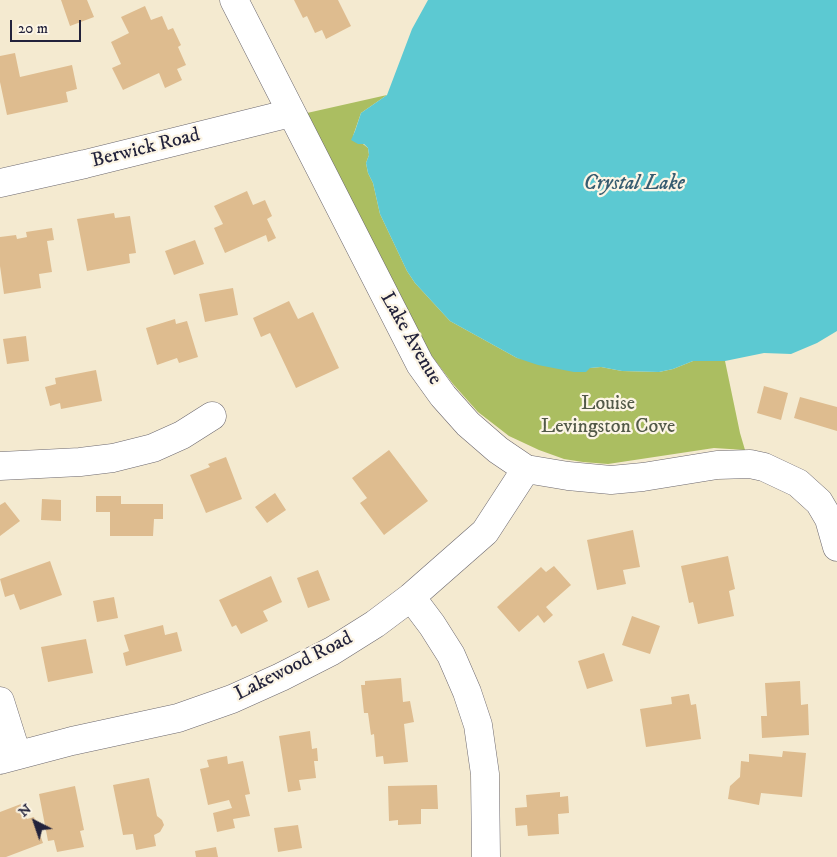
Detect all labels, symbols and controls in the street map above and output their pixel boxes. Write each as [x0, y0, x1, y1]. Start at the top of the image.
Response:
scale bar [12, 10, 84, 42]
text: 20 m [18, 19, 48, 38]
street label: Berwick Road [89, 124, 203, 174]
water label: Crystal Lake [583, 172, 685, 198]
street label: Lake Avenue [374, 288, 446, 390]
park label: Louise Levingston Cove [541, 393, 675, 440]
street label: Lakewood Road [231, 627, 357, 707]
north arrow [10, 797, 60, 847]
text: N [15, 800, 35, 821]

